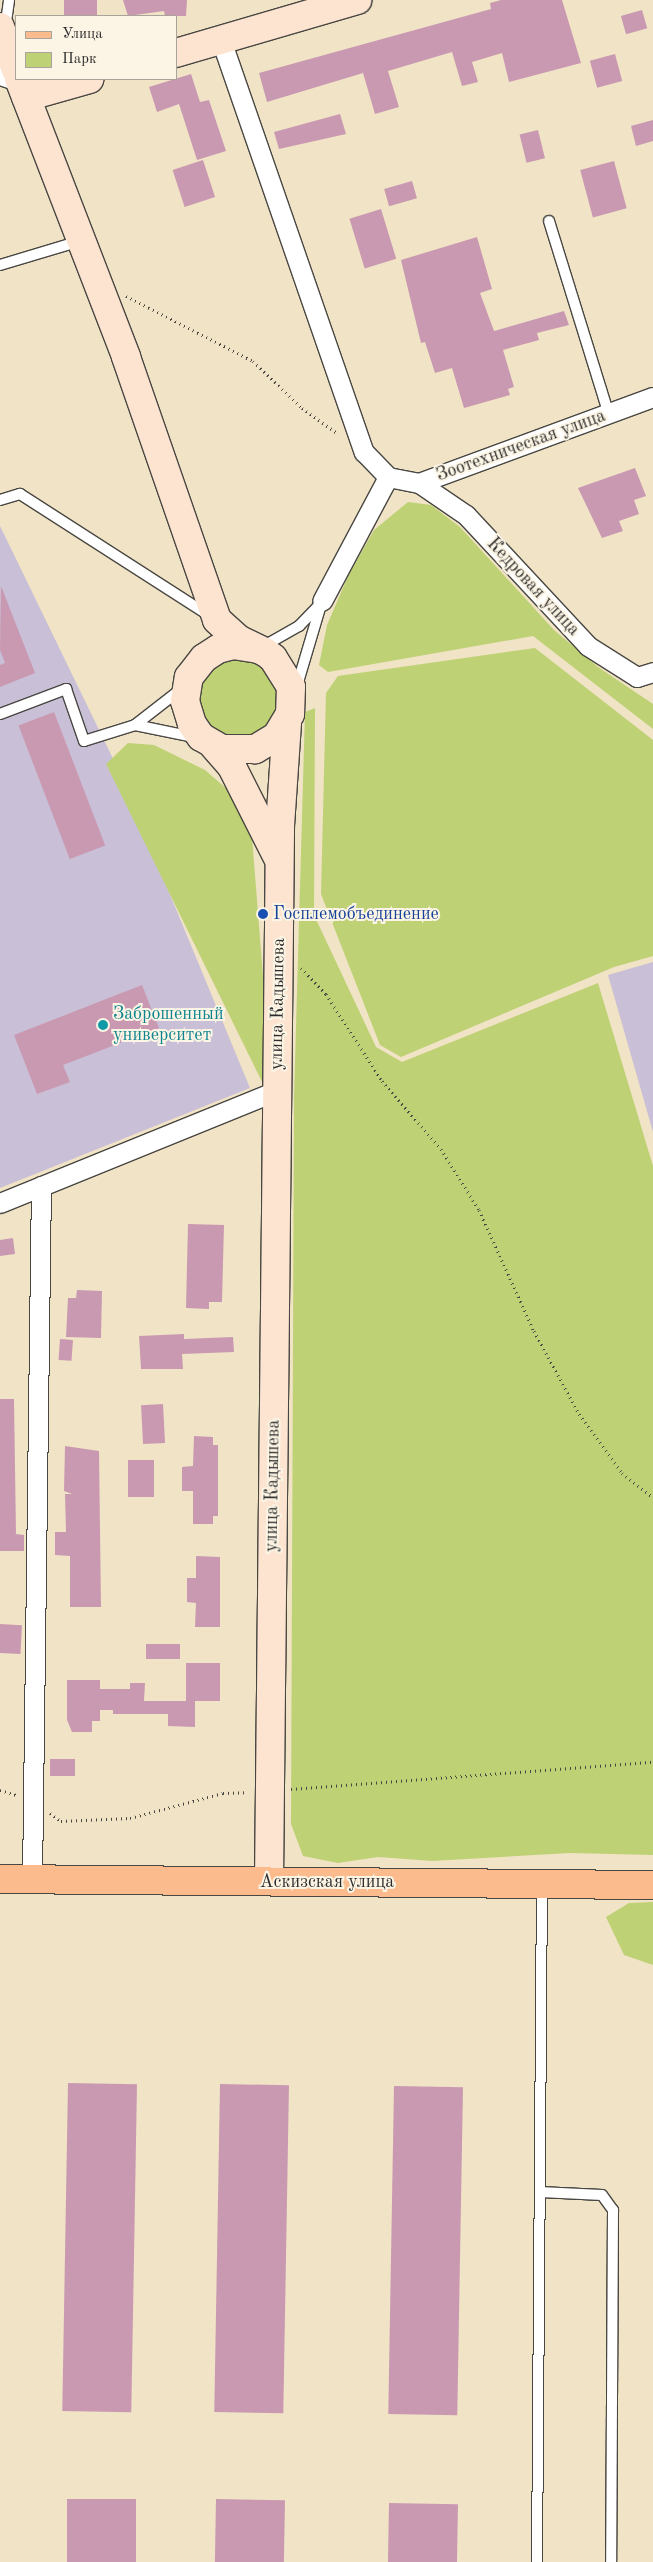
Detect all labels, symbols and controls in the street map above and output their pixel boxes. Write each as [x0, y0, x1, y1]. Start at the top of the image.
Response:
legend [15, 15, 178, 80]
text: Улица [62, 27, 103, 42]
text: Парк [62, 52, 97, 67]
street label: Зоотехническая улица [434, 405, 608, 487]
street label: Кедровая улица [482, 533, 584, 641]
place label: Госплемобъединение [273, 903, 439, 925]
marker: Госплемобъединение [257, 908, 269, 920]
street label: улица Кадышева [266, 938, 290, 1070]
place label: Заброшенный университет [113, 1004, 224, 1046]
marker: Заброшенный университет [97, 1019, 109, 1031]
street label: улица Кадышева [261, 1420, 285, 1552]
street label: Аскизская улица [260, 1871, 394, 1893]

